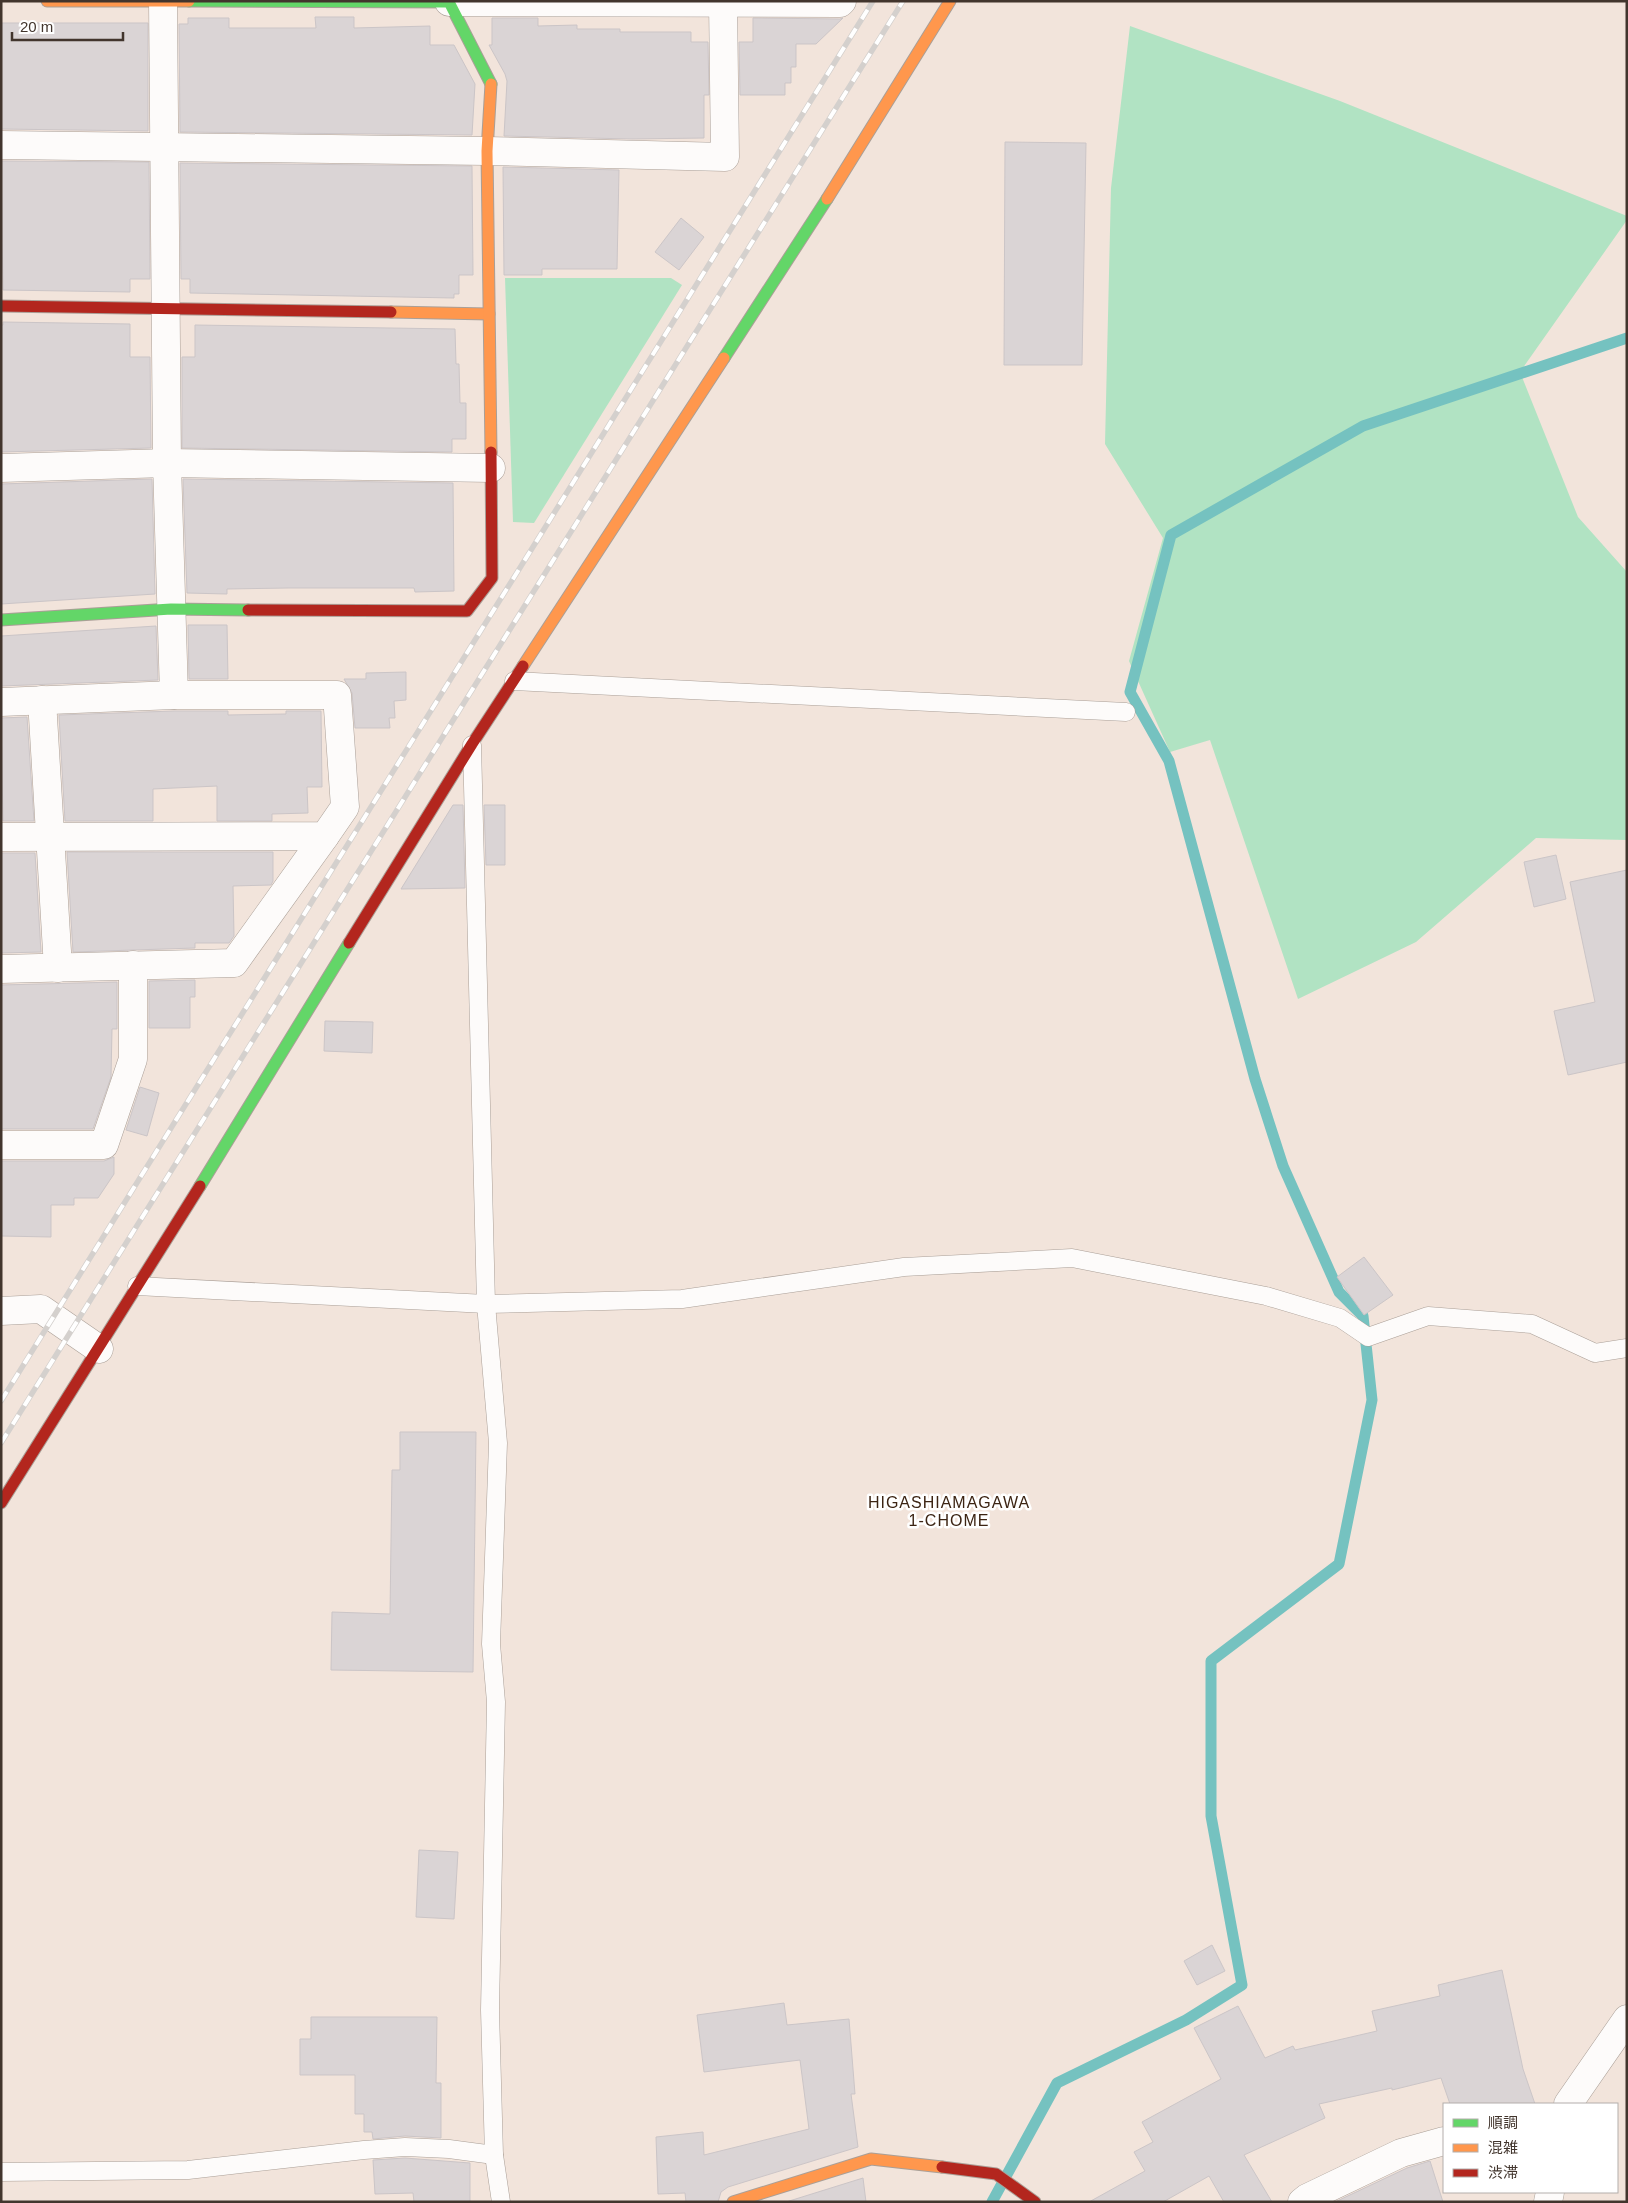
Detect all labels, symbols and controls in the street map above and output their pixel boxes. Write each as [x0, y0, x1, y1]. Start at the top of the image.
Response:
scale bar [12, 10, 124, 42]
text: 20 m [20, 18, 53, 35]
district label: HIGASHIAMAGAWA 1-CHOME [868, 1494, 1030, 1529]
legend [1443, 2103, 1618, 2193]
text: 順調 [1488, 2114, 1518, 2131]
text: 混雑 [1488, 2139, 1518, 2156]
text: 渋滞 [1488, 2164, 1518, 2181]

